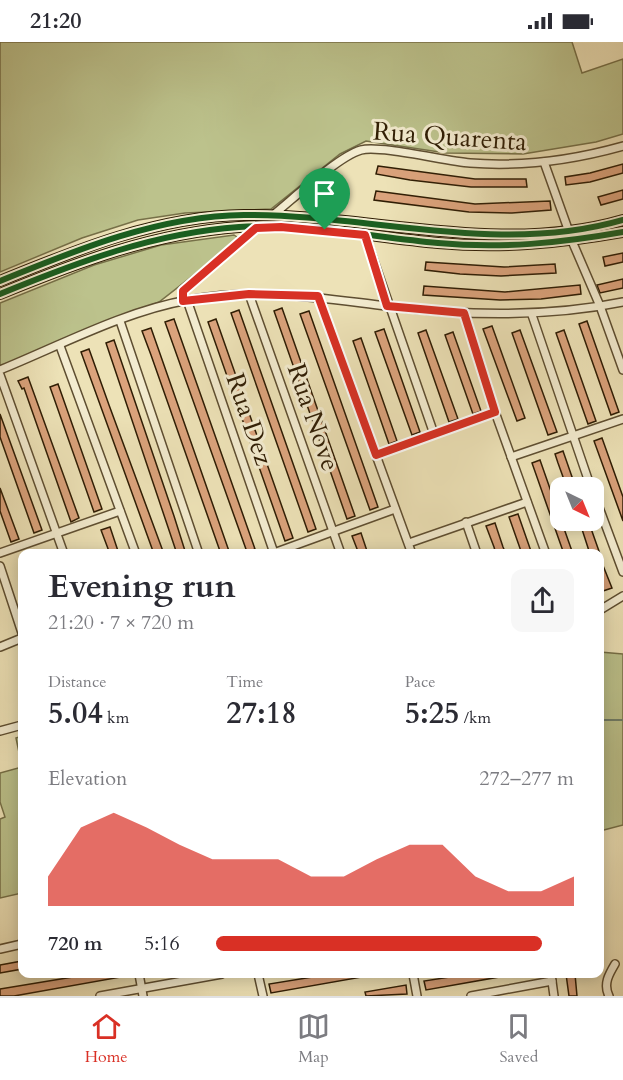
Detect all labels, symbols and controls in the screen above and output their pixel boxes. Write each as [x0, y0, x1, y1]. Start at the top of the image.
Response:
text: 21:20 [30, 6, 81, 36]
street label: Rua Quarenta [372, 114, 528, 159]
pin [299, 168, 350, 230]
icon: arrive [308, 177, 341, 210]
street label: Rua Nove [279, 359, 348, 476]
street label: Rua Dez [218, 369, 282, 470]
north arrow [550, 477, 604, 531]
map controls [550, 477, 604, 531]
text: Evening run [48, 564, 236, 609]
button: share [511, 569, 574, 632]
text: 21:20 · 7 × 720 m [48, 609, 194, 636]
text: Distance [48, 671, 106, 693]
text: Time [226, 671, 263, 693]
text: Pace [405, 671, 436, 693]
text: 5.04 [48, 693, 103, 734]
text: 27:18 [226, 693, 297, 734]
text: 5:25 [405, 693, 459, 734]
text: km [103, 707, 129, 729]
text: /km [459, 707, 491, 729]
text: Elevation [48, 765, 127, 792]
text: 272–277 m [479, 765, 574, 792]
text: 720 m [48, 930, 103, 957]
text: 5:16 [144, 930, 180, 957]
tab: Home [85, 1010, 128, 1068]
tab: Map [297, 1010, 330, 1068]
tab: Saved [499, 1010, 538, 1068]

